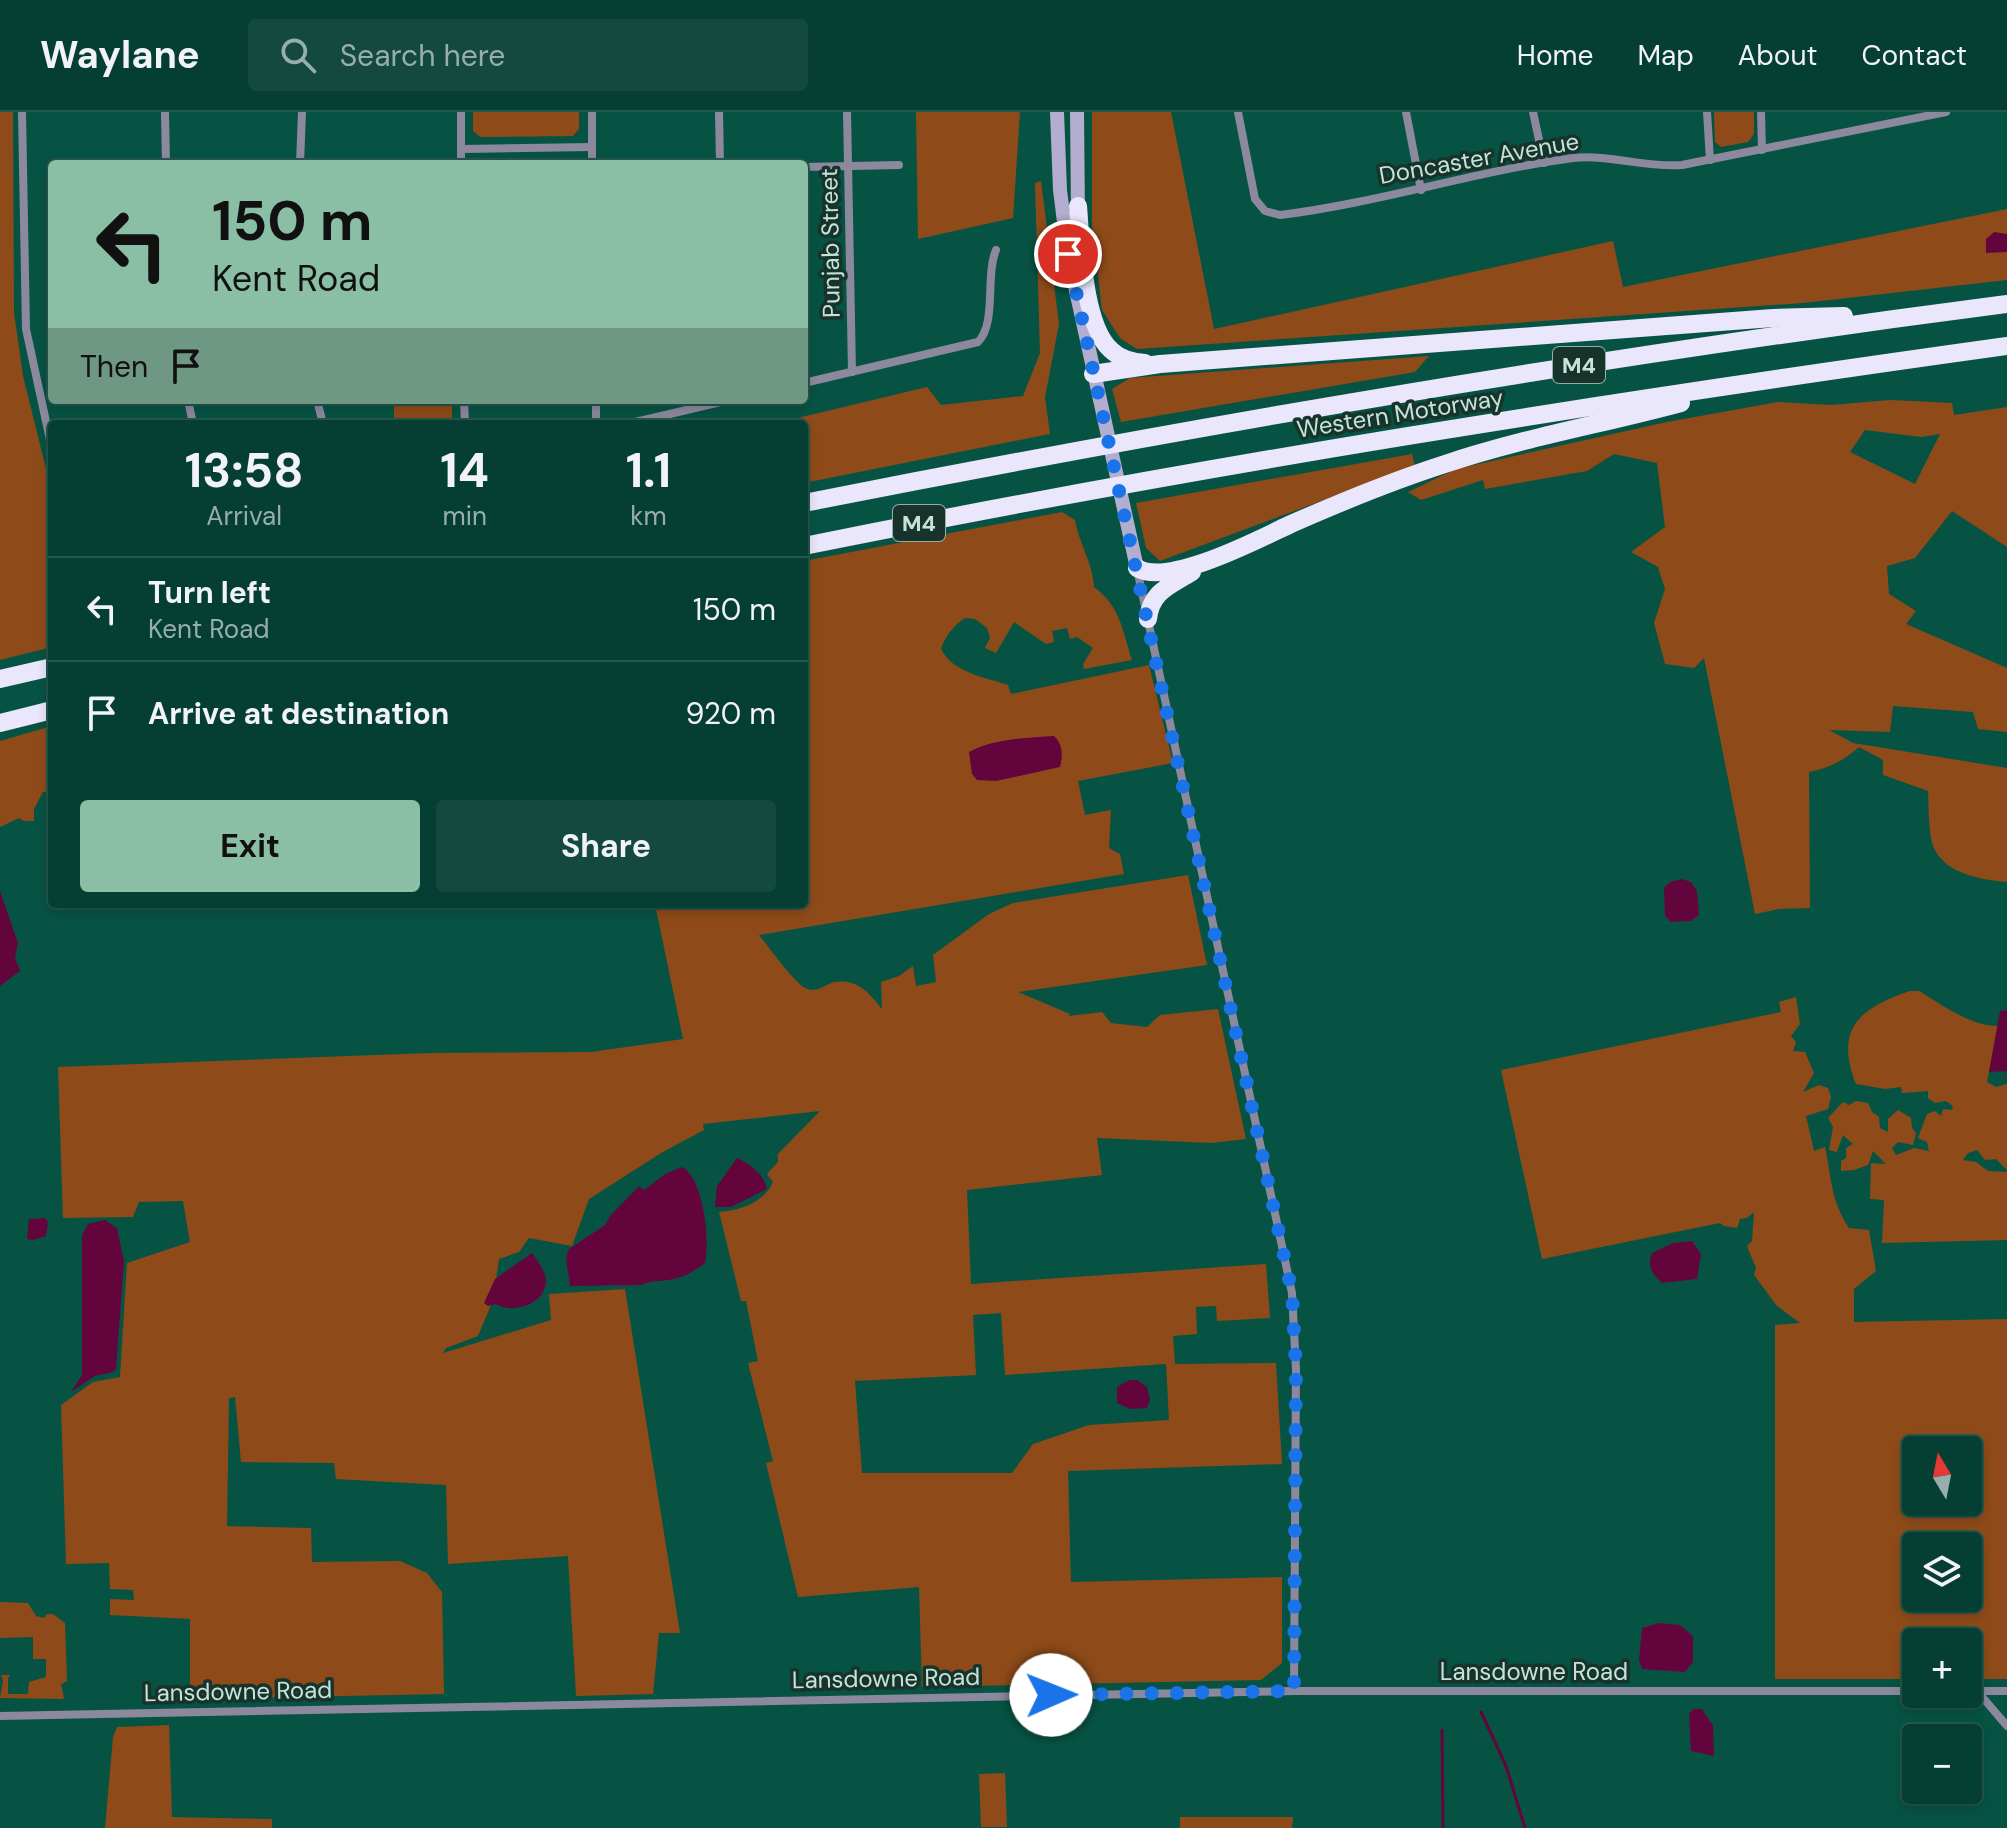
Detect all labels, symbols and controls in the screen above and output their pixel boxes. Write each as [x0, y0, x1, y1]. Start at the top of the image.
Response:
search box [248, 19, 808, 91]
text: Waylane [40, 30, 200, 80]
icon: search [276, 33, 320, 77]
text: Search here [340, 36, 505, 75]
text: Home [1517, 37, 1593, 74]
text: Map [1637, 37, 1694, 74]
text: About [1738, 37, 1817, 74]
text: Contact [1861, 37, 1967, 74]
street label: Doncaster Avenue [1377, 125, 1581, 191]
street label: Punjab Street [813, 168, 847, 318]
text: 150 m [212, 184, 373, 257]
icon: left [80, 192, 184, 296]
pin [1034, 220, 1102, 288]
icon: arrive [1046, 232, 1090, 276]
text: Kent Road [212, 255, 380, 302]
icon: arrive [164, 344, 208, 388]
text: Then [80, 347, 148, 386]
road number: M4 [1553, 347, 1605, 383]
street label: Western Motorway [1294, 381, 1506, 445]
text: 13:58 [185, 439, 304, 502]
text: 14 [440, 439, 489, 502]
text: 1.1 [626, 439, 671, 502]
text: Arrival [206, 499, 282, 533]
text: min [443, 499, 487, 533]
text: km [630, 499, 667, 533]
road number: M4 [893, 505, 945, 541]
text: Turn left [148, 573, 271, 612]
icon: left [80, 587, 124, 631]
text: 150 m [693, 590, 776, 629]
text: Kent Road [148, 612, 270, 646]
icon: arrive [80, 691, 124, 735]
text: Arrive at destination [148, 694, 449, 733]
text: 920 m [685, 694, 776, 733]
button: Exit [80, 800, 420, 892]
button: Share [436, 800, 776, 892]
north arrow [1902, 1436, 1982, 1516]
map controls [1902, 1436, 1982, 1804]
button: layers [1902, 1532, 1982, 1612]
button: + [1902, 1628, 1982, 1708]
position arrow [1009, 1653, 1093, 1737]
street label: Lansdowne Road [1440, 1656, 1628, 1687]
street label: Lansdowne Road [792, 1661, 980, 1695]
street label: Lansdowne Road [144, 1674, 332, 1708]
button: − [1902, 1724, 1982, 1804]

